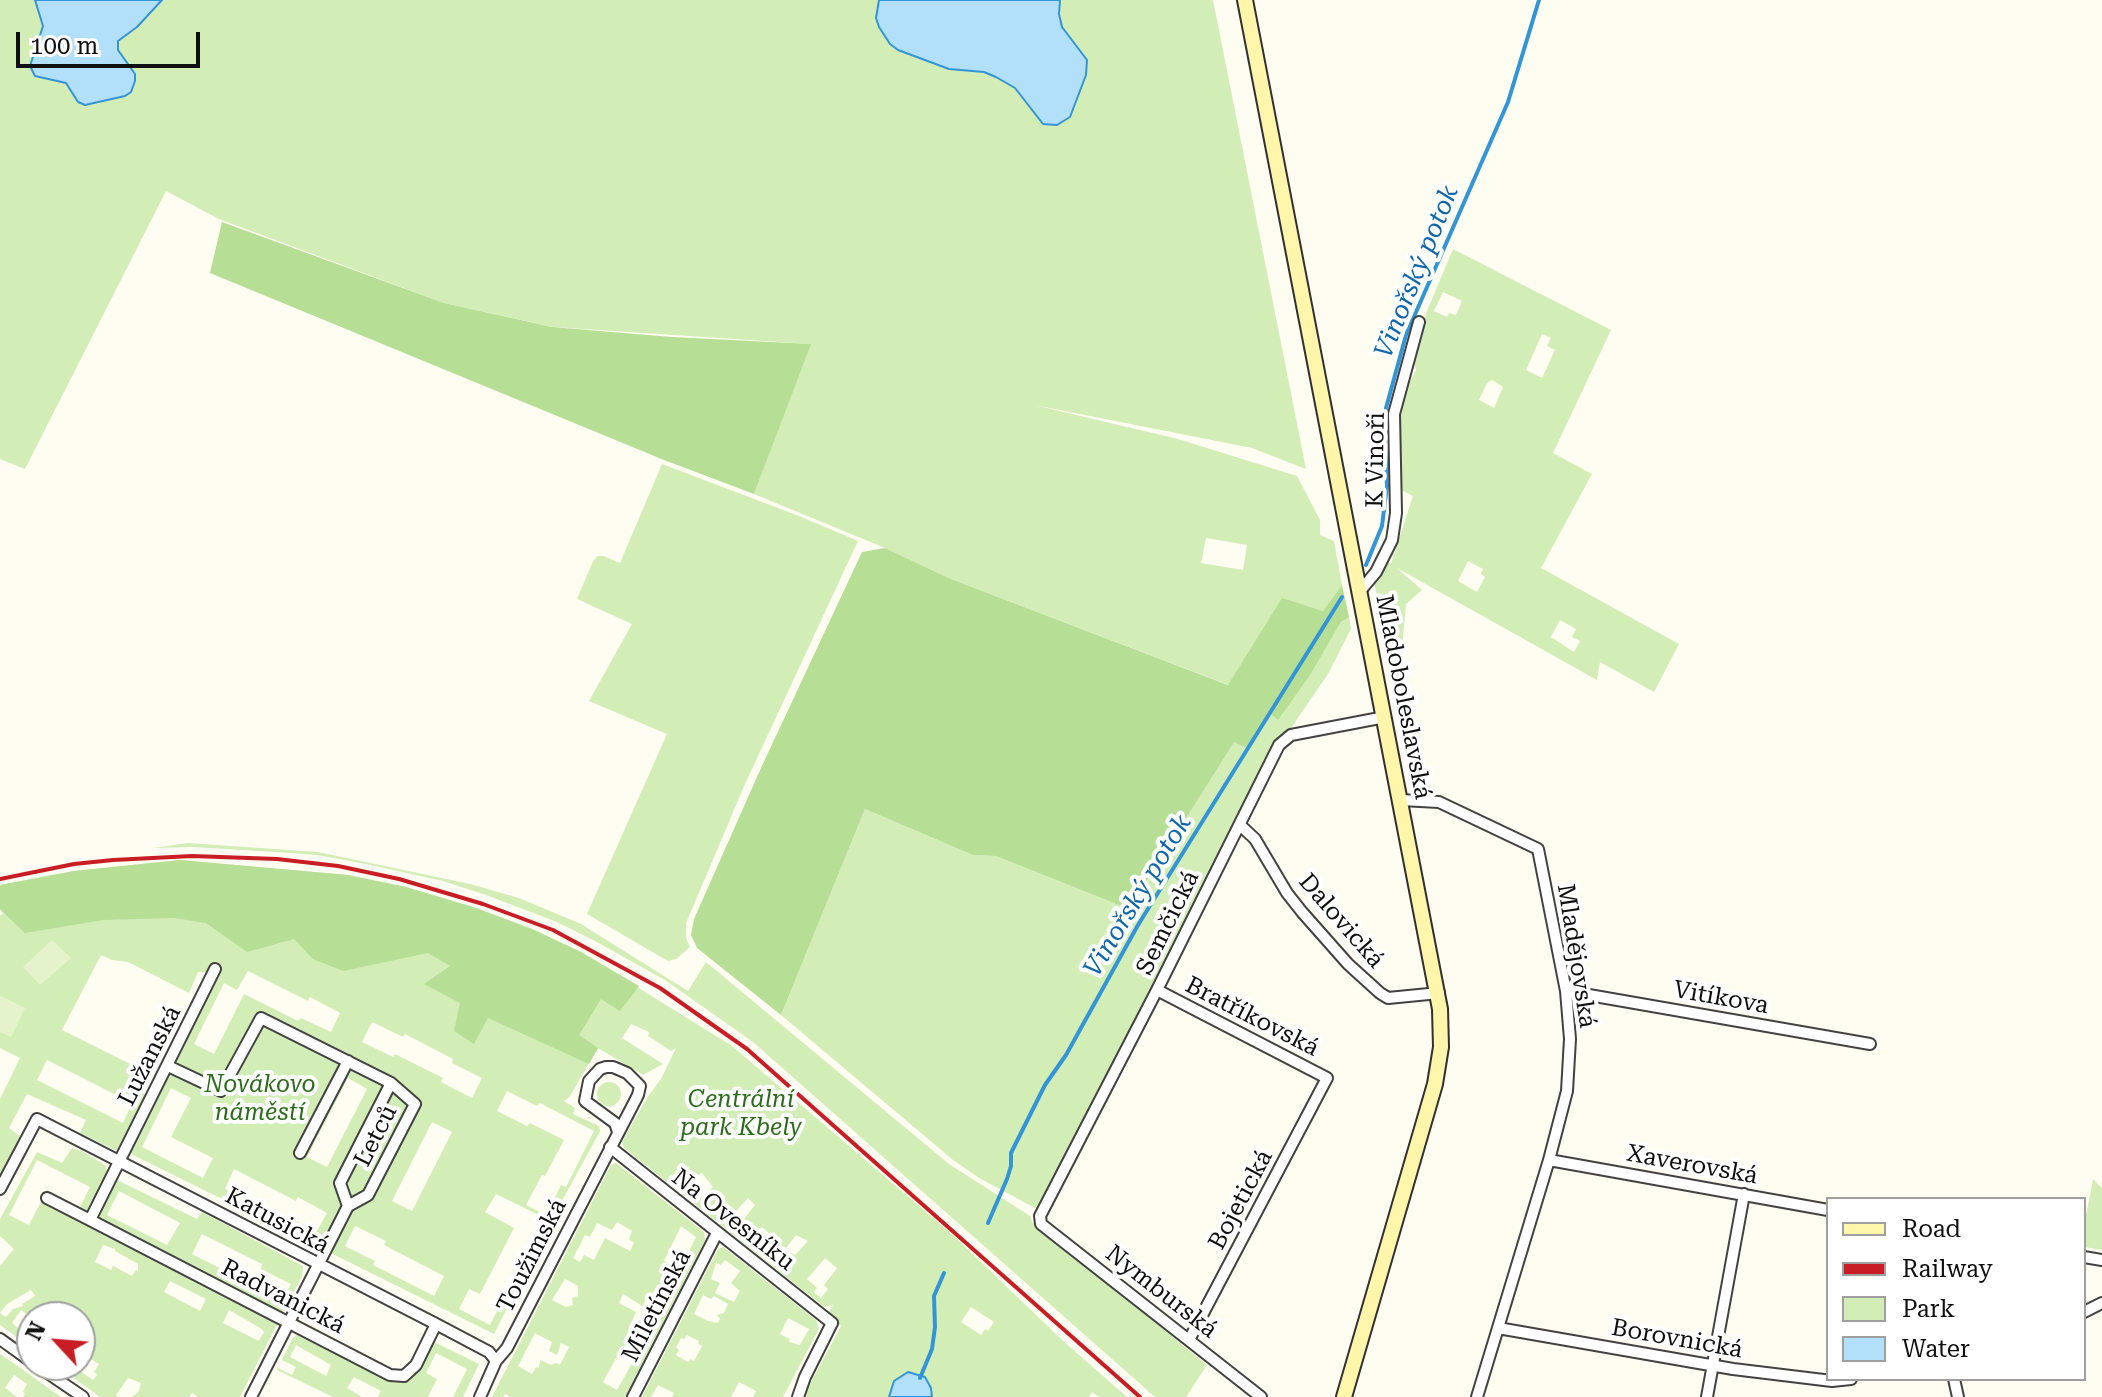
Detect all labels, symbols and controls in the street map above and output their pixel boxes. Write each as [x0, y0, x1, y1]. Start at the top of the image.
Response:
scale bar [20, 16, 204, 66]
text: 100 m [30, 32, 98, 60]
water label: Vinořský potok [1368, 181, 1466, 363]
street label: K Vinoři [1361, 412, 1391, 508]
street label: Mladoboleslavská [1369, 592, 1437, 802]
water label: Vinořský potok [1077, 809, 1199, 983]
street label: Semčická [1130, 866, 1206, 980]
street label: Dalovická [1292, 868, 1390, 974]
street label: Mladějovská [1550, 882, 1602, 1030]
street label: Bratříkovská [1180, 971, 1324, 1063]
street label: Vitíkova [1671, 975, 1771, 1021]
street label: Lužanská [113, 1001, 187, 1111]
park label: Novákovo náměstí [204, 1071, 316, 1127]
park label: Centrální park Kbely [680, 1086, 802, 1142]
street label: Letců [348, 1100, 404, 1172]
street label: Xaverovská [1624, 1139, 1760, 1191]
street label: Bojetická [1203, 1145, 1279, 1255]
street label: Na Ovesníku [666, 1163, 800, 1277]
street label: Katusická [220, 1182, 334, 1260]
street label: Toužimská [491, 1194, 573, 1318]
legend [1826, 1197, 2086, 1381]
text: Road [1902, 1215, 1961, 1243]
street label: Nymburská [1099, 1239, 1223, 1345]
street label: Miletínská [616, 1245, 698, 1367]
street label: Radvanická [216, 1254, 350, 1340]
text: Railway [1902, 1255, 1993, 1283]
text: Park [1902, 1295, 1955, 1323]
north arrow [16, 1301, 96, 1381]
street label: Borovnická [1609, 1313, 1745, 1365]
text: N [21, 1318, 51, 1344]
text: Water [1902, 1335, 1970, 1363]

